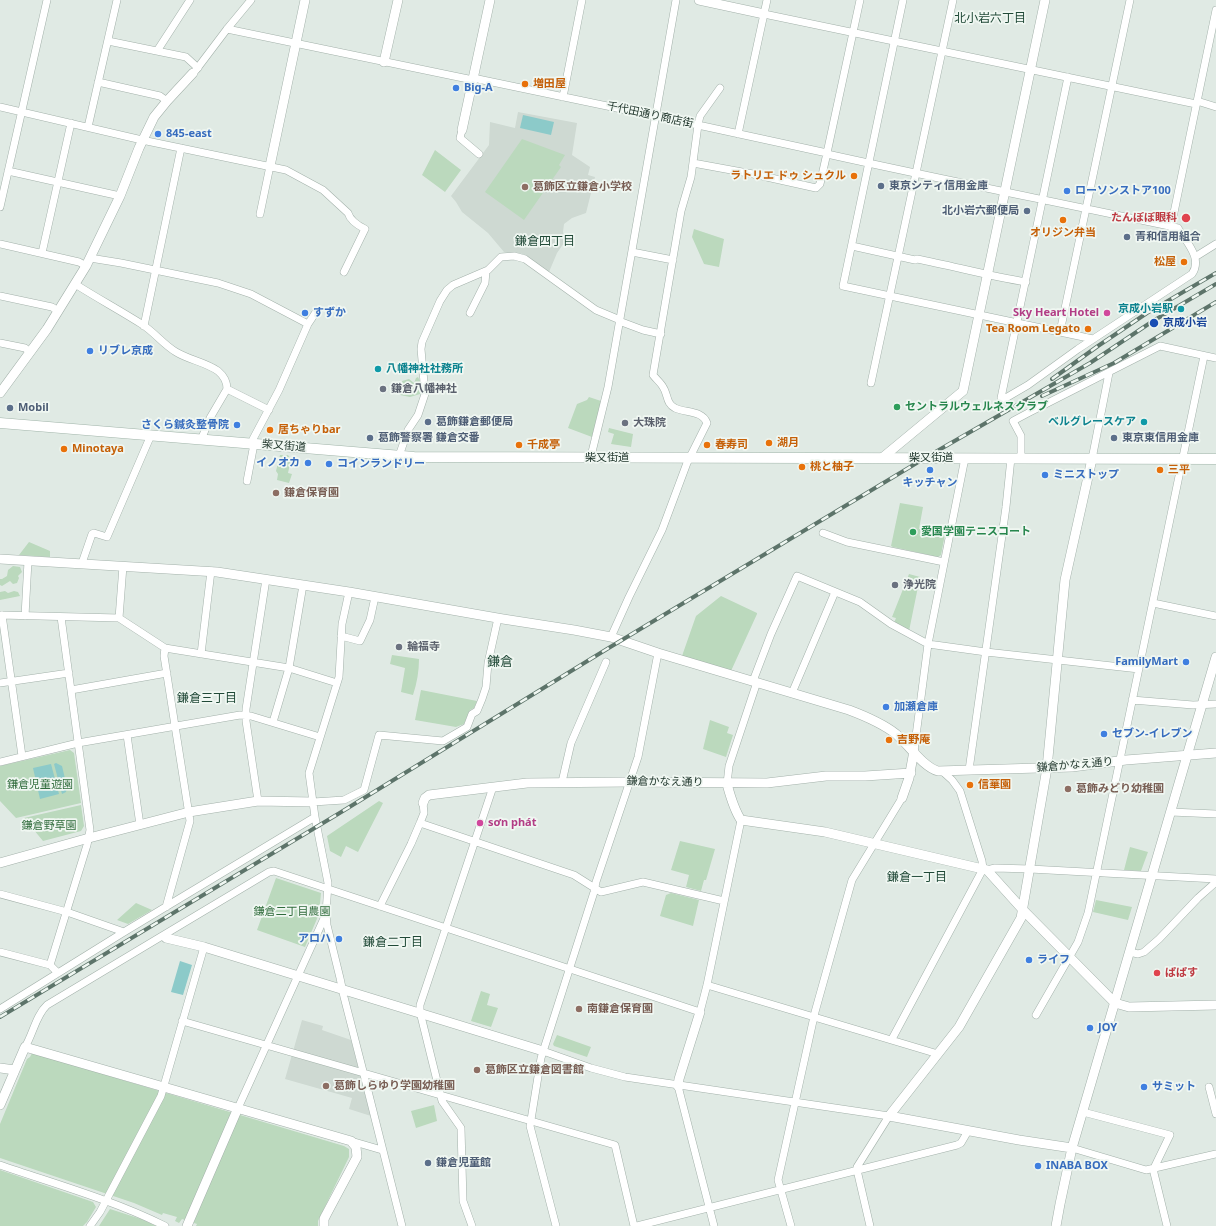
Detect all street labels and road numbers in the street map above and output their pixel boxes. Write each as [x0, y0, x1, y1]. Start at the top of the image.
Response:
street label: 千代田通り商店街 [606, 99, 694, 131]
street label: 柴又街道 [262, 438, 306, 454]
street label: 柴又街道 [585, 451, 629, 465]
street label: 柴又街道 [909, 451, 953, 465]
street label: 鎌倉かなえ通り [1036, 755, 1114, 775]
street label: 鎌倉かなえ通り [626, 775, 704, 789]

